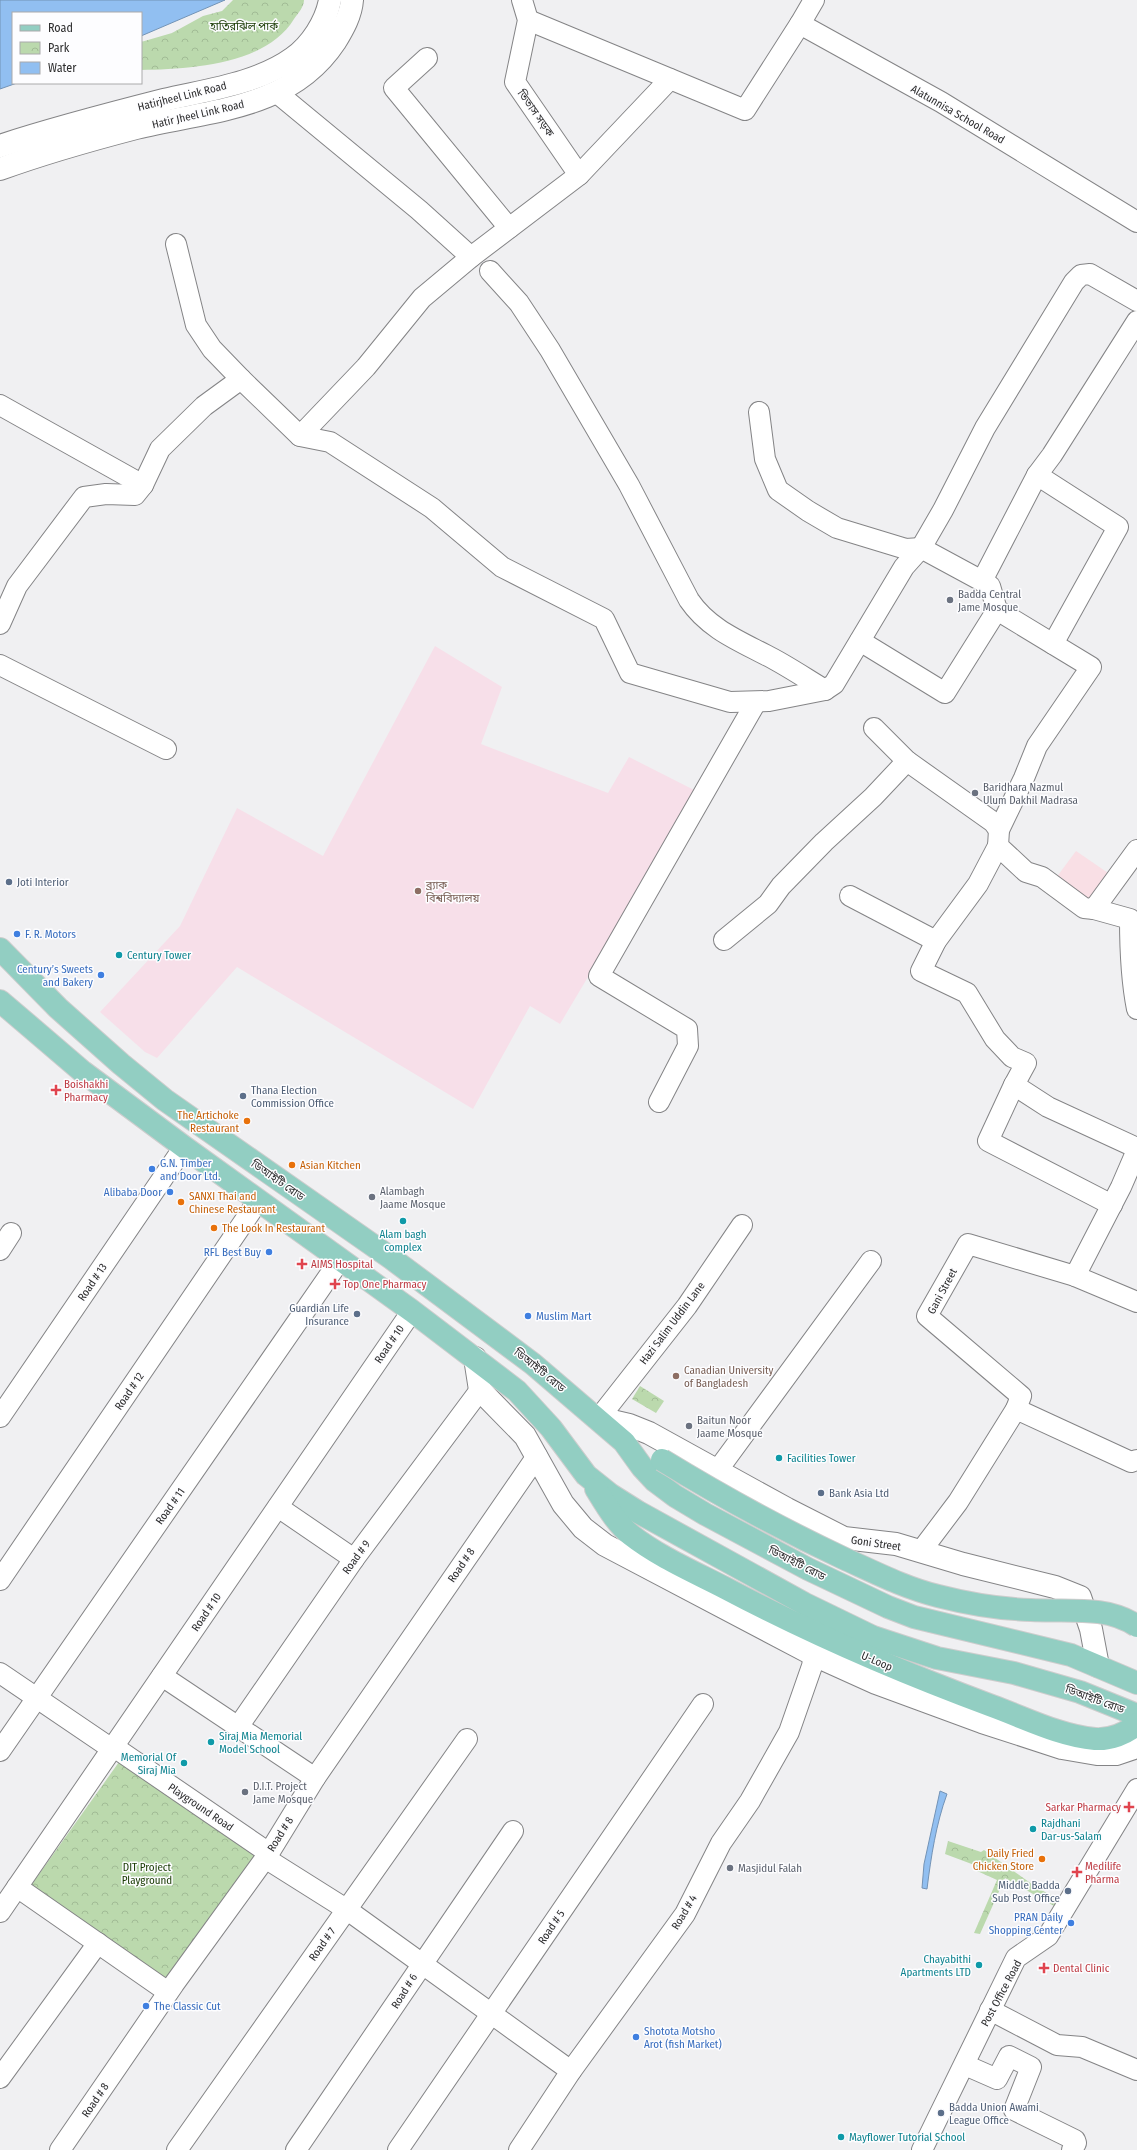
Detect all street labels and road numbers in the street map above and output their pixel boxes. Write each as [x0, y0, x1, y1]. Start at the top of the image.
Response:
street label: Hatirjheel Link Road [136, 79, 228, 114]
street label: Alatunnisa School Road [909, 82, 1007, 147]
street label: তিতাস সড়ক [514, 86, 557, 139]
street label: Hatir Jheel Link Road [151, 98, 245, 131]
street label: ডিআইটি রোড [248, 1157, 307, 1204]
street label: Road # 13 [75, 1261, 110, 1303]
street label: Gani Street [925, 1266, 960, 1316]
street label: Hazi Salim Uddin Lane [637, 1279, 708, 1367]
street label: Road # 10 [372, 1323, 407, 1366]
street label: ডিআইটি রোড [511, 1345, 568, 1395]
street label: Road # 12 [112, 1370, 147, 1412]
street label: Road # 11 [153, 1486, 188, 1527]
street label: Goni Street [850, 1534, 902, 1553]
street label: Road # 9 [340, 1538, 373, 1577]
street label: ডিআইটি রোড [765, 1543, 828, 1583]
street label: Road # 8 [445, 1545, 478, 1585]
street label: Road # 10 [189, 1591, 224, 1634]
street label: U-Loop [859, 1649, 894, 1674]
street label: ডিআইটি রোড [1062, 1682, 1126, 1716]
street label: Playground Road [166, 1781, 236, 1834]
street label: Road # 8 [265, 1814, 296, 1854]
street label: Road # 4 [669, 1892, 700, 1932]
street label: Road # 5 [535, 1908, 567, 1947]
street label: Road # 7 [306, 1925, 339, 1963]
street label: Post Office Road [978, 1958, 1024, 2029]
street label: Road # 6 [389, 1971, 420, 2011]
street label: Road # 8 [79, 2080, 112, 2120]

